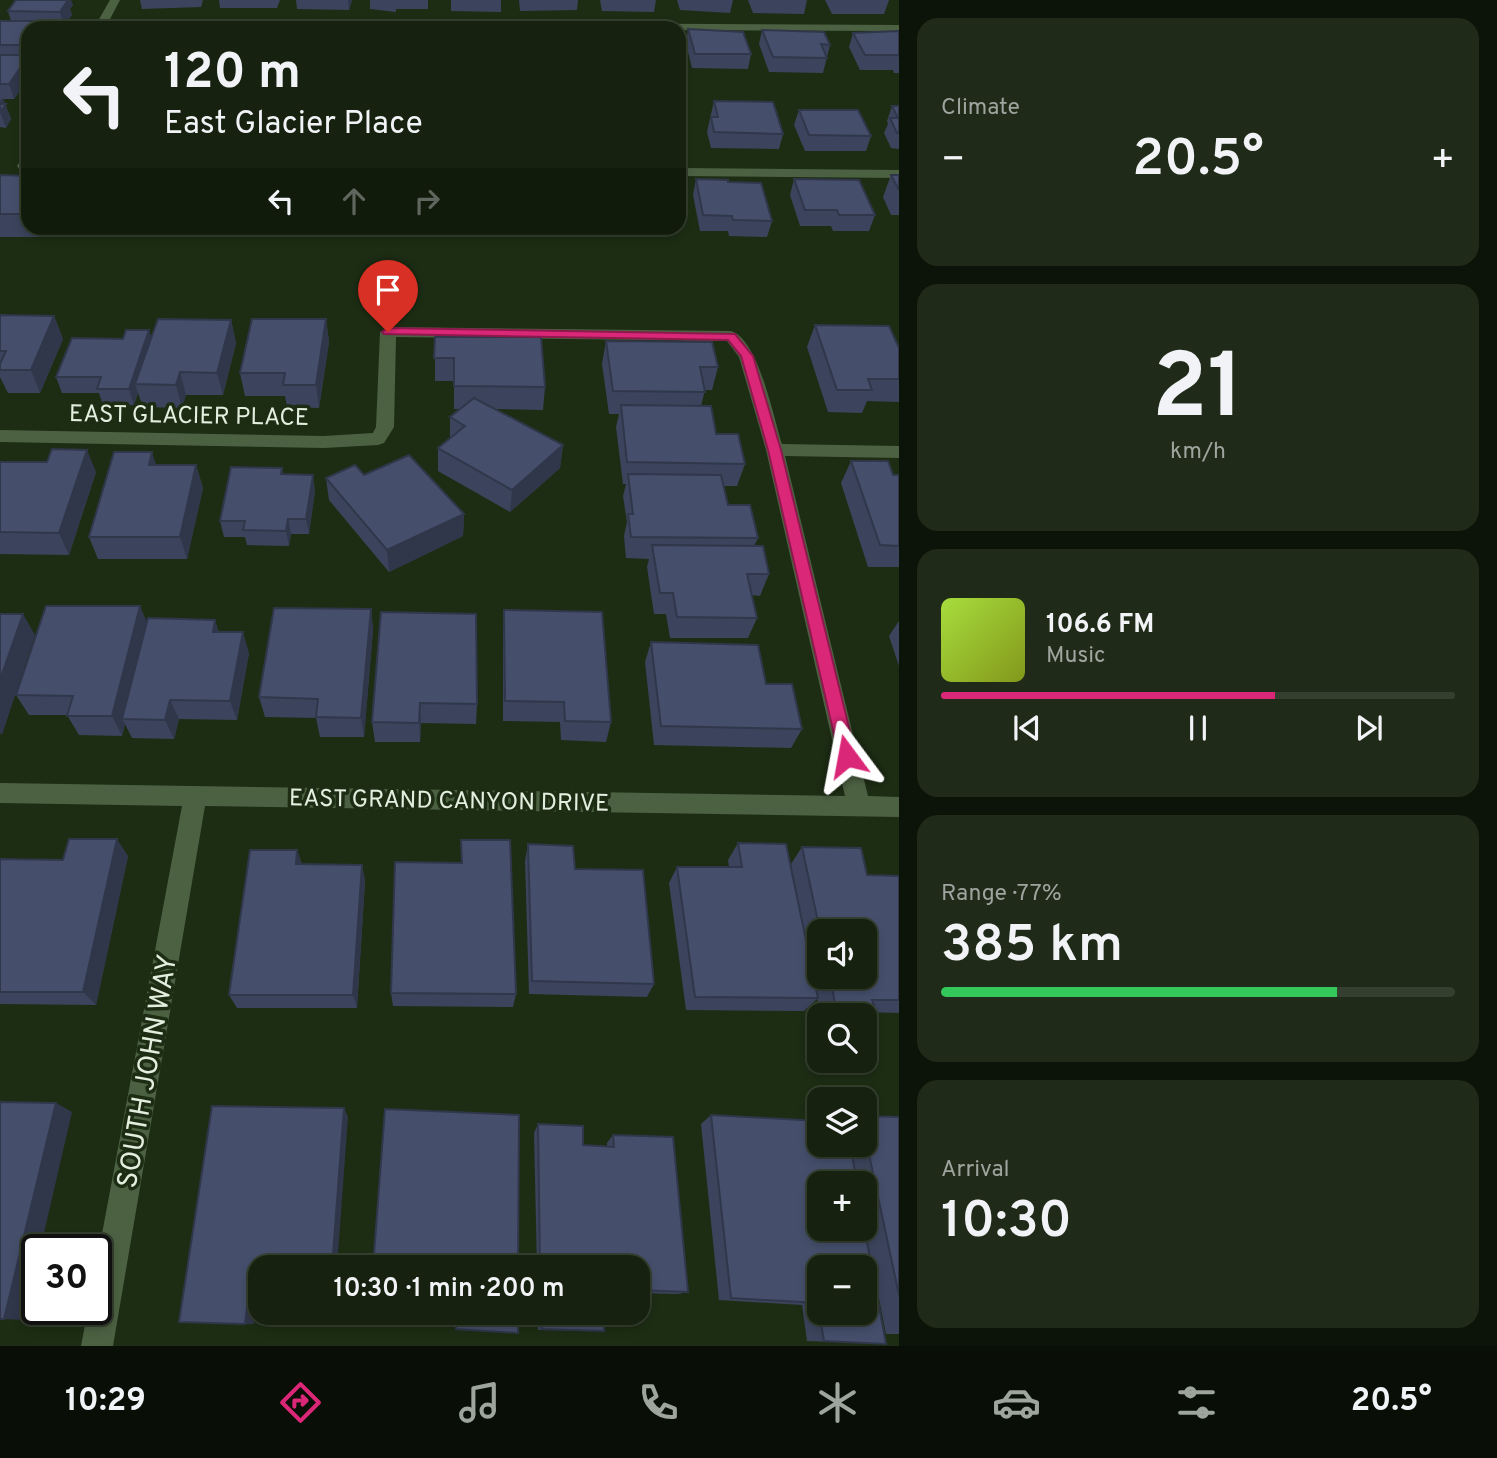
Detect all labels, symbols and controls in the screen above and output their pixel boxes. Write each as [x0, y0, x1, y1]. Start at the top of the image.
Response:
text: 120 m [164, 44, 301, 106]
icon: left [49, 49, 140, 140]
text: Climate [941, 94, 1020, 123]
text: East Glacier Place [164, 105, 423, 145]
text: 20.5° [1132, 128, 1264, 194]
text: − [941, 137, 966, 186]
text: + [1430, 137, 1455, 186]
icon: left [262, 182, 300, 220]
icon: ahead [335, 182, 373, 220]
icon: right [408, 182, 446, 220]
pin [358, 260, 418, 332]
icon: arrive [369, 271, 407, 309]
text: 21 [1152, 335, 1244, 450]
street label: EAST GLACIER PLACE [69, 400, 309, 434]
text: km/h [1170, 438, 1226, 467]
text: 106.6 FM [1046, 609, 1154, 642]
text: Music [1046, 642, 1106, 671]
icon: previous [1008, 709, 1046, 747]
icon: pause [1179, 709, 1217, 747]
icon: next [1350, 709, 1388, 747]
position arrow [810, 719, 884, 793]
street label: EAST GRAND CANYON DRIVE [289, 784, 609, 820]
text: Range · 77% [941, 880, 1062, 909]
text: 385 km [941, 914, 1123, 980]
map controls [807, 919, 877, 1325]
button: sound [807, 919, 877, 989]
street label: SOUTH JOHN WAY [111, 952, 187, 1191]
button: search [807, 1003, 877, 1073]
button: layers [807, 1087, 877, 1157]
text: Arrival [941, 1156, 1010, 1185]
button: + [807, 1171, 877, 1241]
text: 10:30 [941, 1190, 1072, 1256]
speed limit sign: 30 [21, 1234, 112, 1325]
button: − [807, 1255, 877, 1325]
text: 10:30 · 1 min · 200 m [334, 1273, 565, 1306]
icon: directions [276, 1378, 325, 1427]
icon: music [455, 1378, 504, 1427]
icon: phone [634, 1378, 683, 1427]
icon: climate [813, 1378, 862, 1427]
icon: car [992, 1378, 1041, 1427]
icon: filters [1172, 1378, 1221, 1427]
text: 10:29 [65, 1382, 146, 1422]
text: 20.5° [1351, 1382, 1432, 1422]

